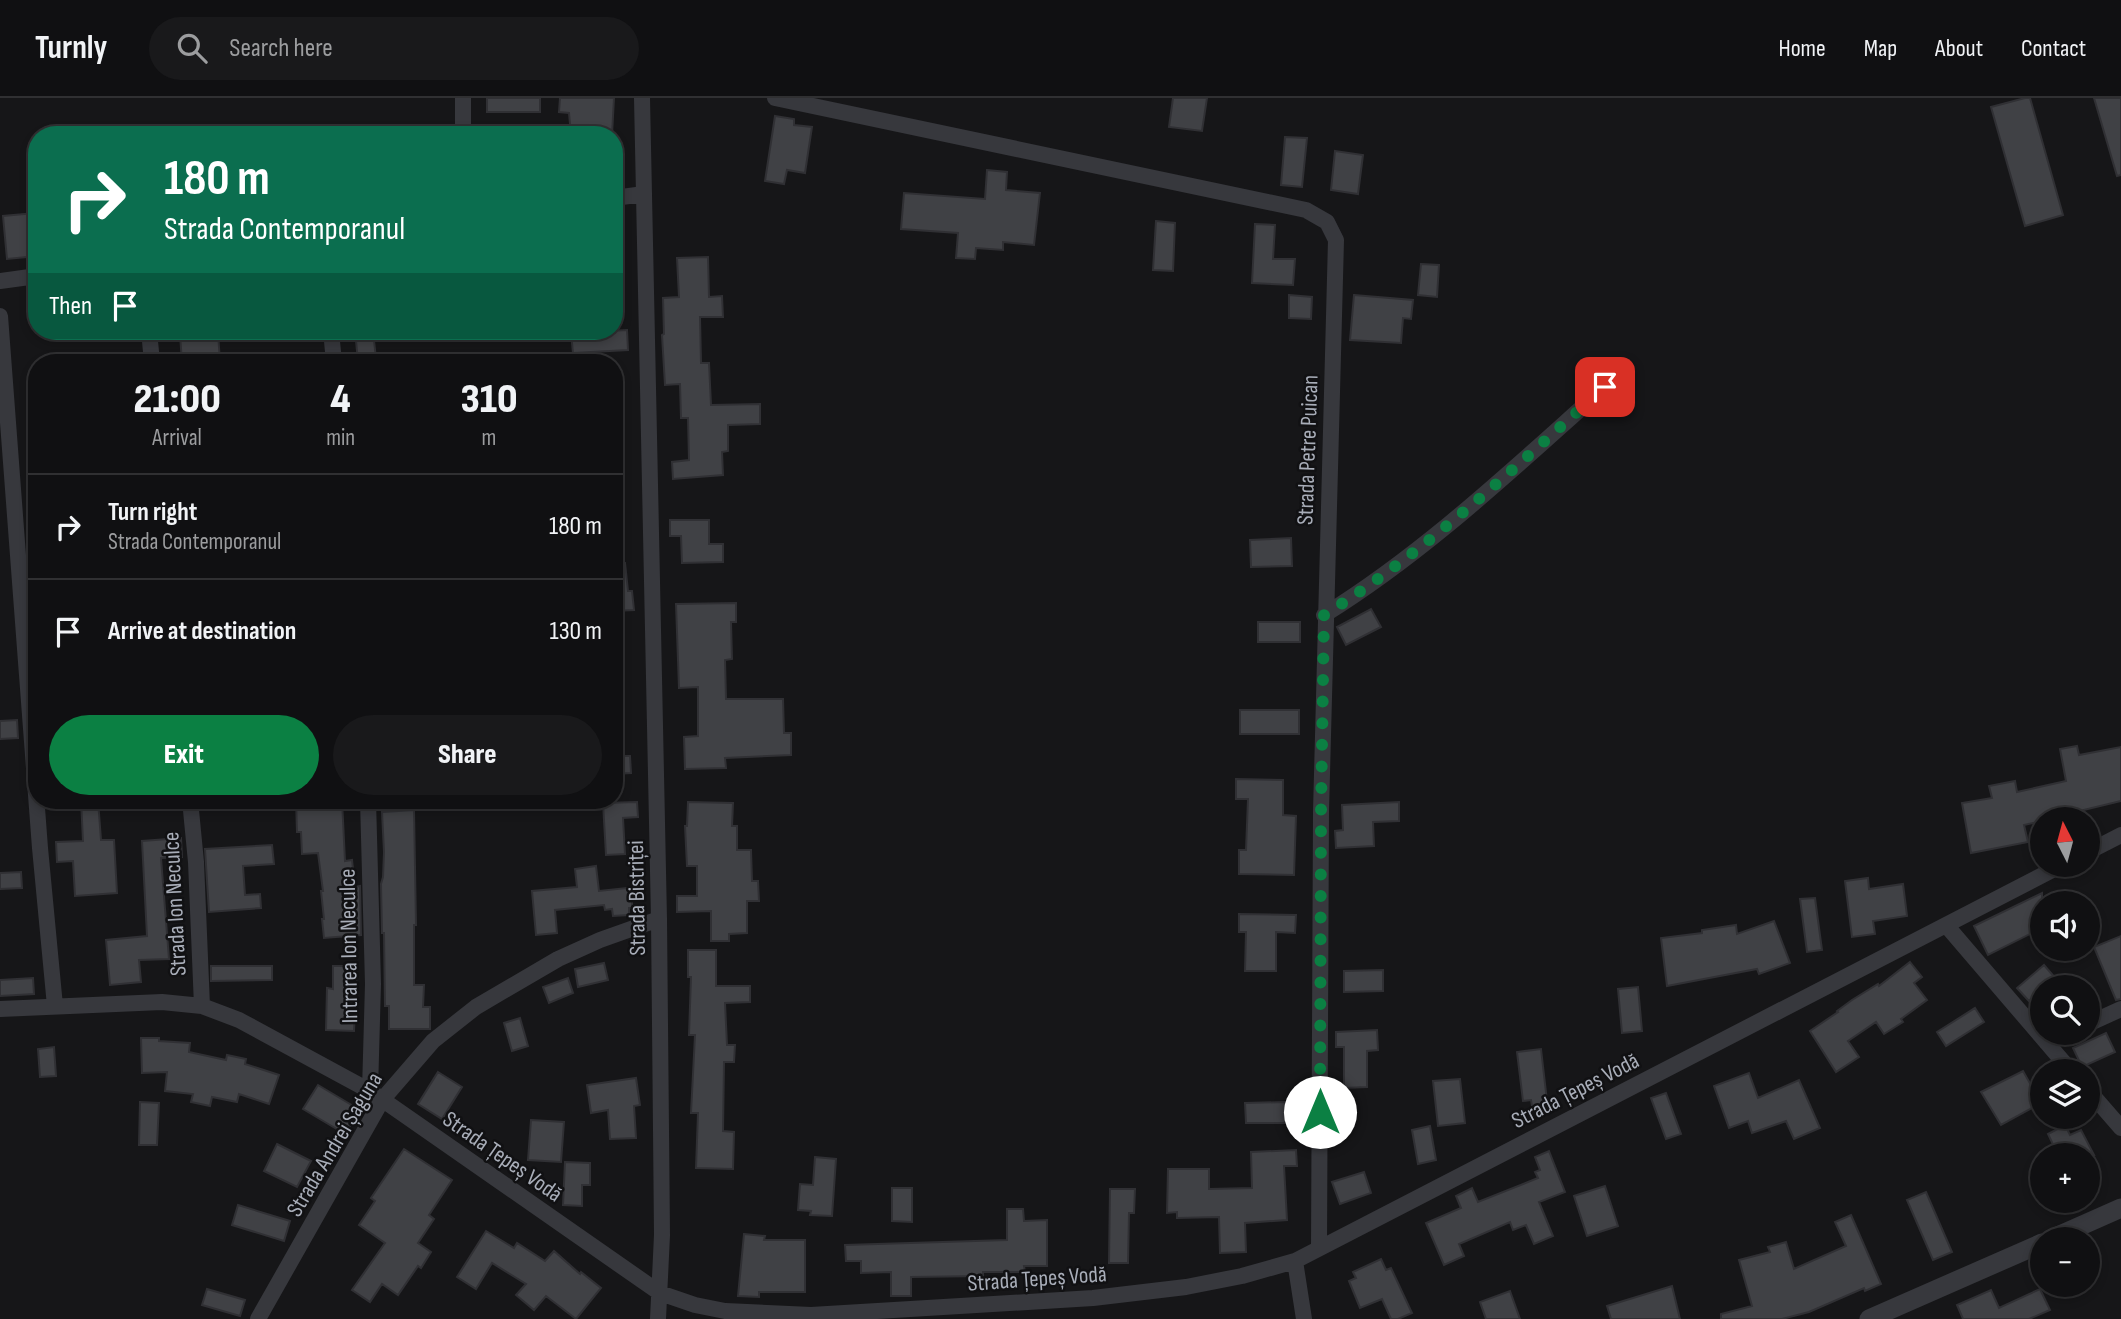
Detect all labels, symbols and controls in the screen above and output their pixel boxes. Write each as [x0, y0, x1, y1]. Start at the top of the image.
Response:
search box [149, 17, 639, 80]
text: Turnly [35, 28, 107, 68]
icon: search [173, 29, 211, 67]
text: Search here [229, 33, 333, 64]
text: Home [1778, 34, 1826, 63]
text: Map [1864, 34, 1897, 63]
text: About [1935, 34, 1983, 63]
text: Contact [2021, 34, 2086, 63]
text: 180 m [164, 150, 270, 209]
icon: right [49, 154, 140, 245]
text: Strada Contemporanul [164, 210, 405, 249]
icon: arrive [106, 287, 144, 325]
text: Then [49, 291, 92, 322]
pin [1575, 357, 1635, 417]
icon: arrive [1586, 368, 1624, 406]
text: 21:00 [133, 374, 221, 425]
text: 4 [330, 374, 351, 425]
text: 310 [460, 374, 518, 425]
street label: Strada Petre Puican [1291, 374, 1325, 526]
text: Arrival [152, 424, 202, 452]
text: min [326, 424, 355, 452]
text: m [482, 424, 496, 452]
text: Turn right [108, 497, 197, 528]
icon: right [49, 508, 87, 546]
text: 180 m [549, 511, 602, 542]
text: Strada Contemporanul [108, 528, 281, 556]
icon: arrive [49, 613, 87, 651]
text: Arrive at destination [108, 616, 296, 647]
text: 130 m [550, 616, 602, 647]
button: Exit [49, 715, 319, 795]
button: Share [333, 715, 602, 795]
north arrow [2030, 807, 2100, 877]
map controls [2030, 807, 2100, 1297]
street label: Strada Ion Neculce [157, 831, 193, 977]
street label: Strada Bistriței [622, 840, 652, 956]
street label: Intrarea Ion Neculce [334, 868, 364, 1024]
button: sound [2030, 891, 2100, 961]
button: search [2030, 975, 2100, 1045]
street label: Strada Țepeș Vodă [1507, 1047, 1644, 1135]
button: layers [2030, 1059, 2100, 1129]
street label: Strada Andrei Șaguna [281, 1067, 389, 1222]
position arrow [1283, 1075, 1357, 1149]
street label: Strada Țepeș Vodă [437, 1105, 568, 1208]
button: + [2030, 1143, 2100, 1213]
button: − [2030, 1227, 2100, 1297]
street label: Strada Țepeș Vodă [967, 1260, 1108, 1298]

